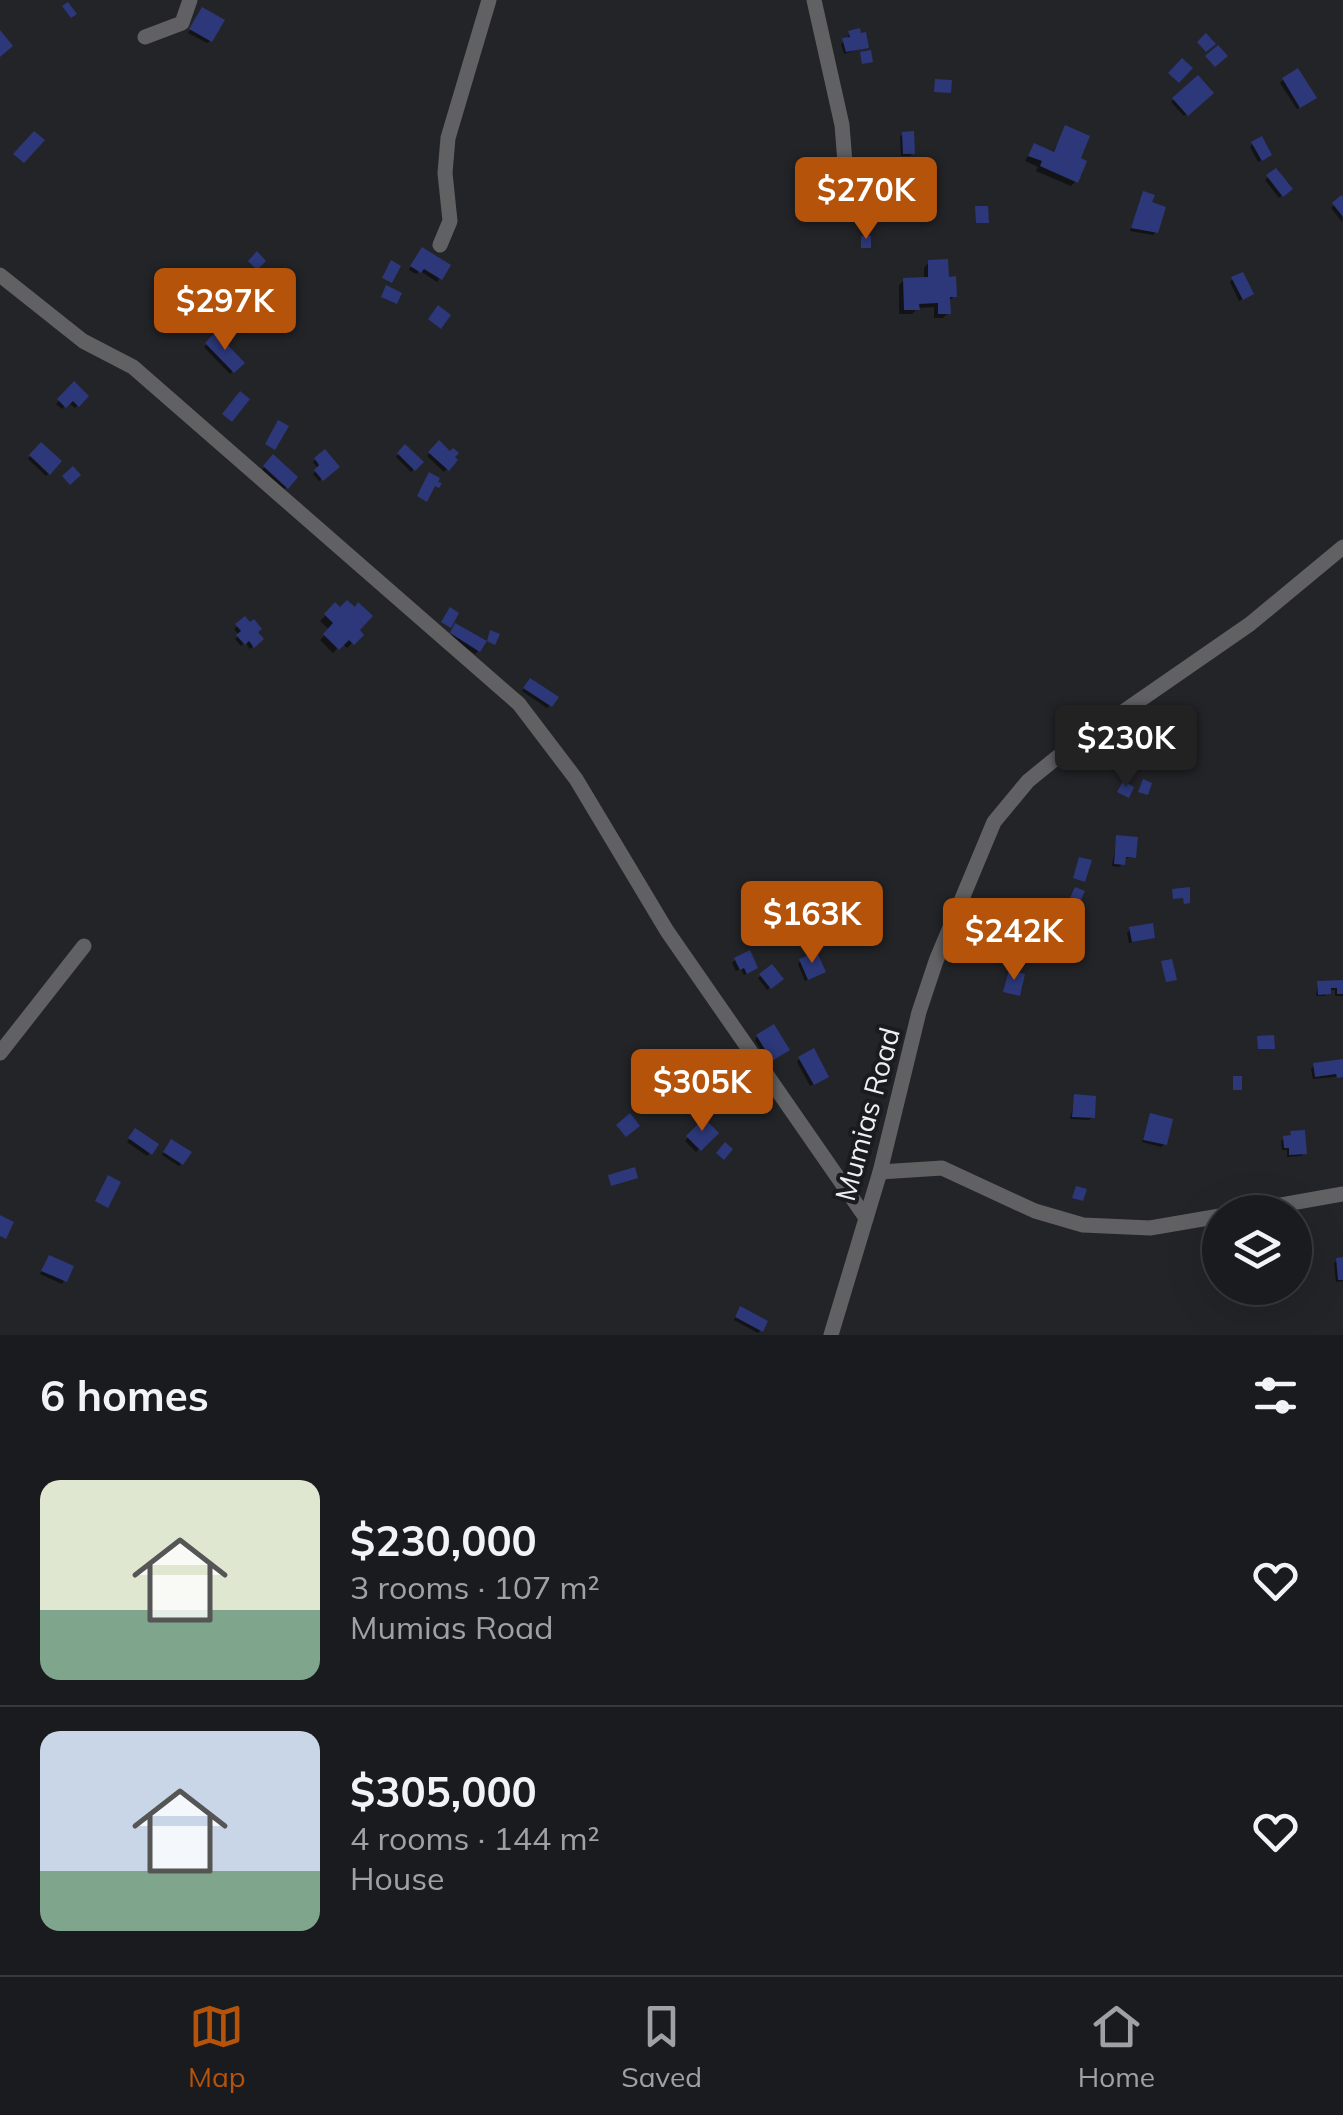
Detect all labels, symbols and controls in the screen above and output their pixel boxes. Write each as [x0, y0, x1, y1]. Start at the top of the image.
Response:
pin: $270K [796, 157, 936, 242]
text: $270K [817, 169, 915, 209]
pin: $297K [155, 268, 295, 353]
text: $297K [176, 280, 274, 320]
pin: $230K [1056, 705, 1196, 790]
text: $230K [1077, 717, 1175, 757]
pin: $163K [742, 881, 882, 966]
text: $163K [763, 893, 861, 933]
pin: $242K [944, 898, 1084, 983]
text: $242K [965, 910, 1063, 950]
street label: Mumias Road [827, 1023, 907, 1205]
pin: $305K [632, 1049, 772, 1134]
text: $305K [653, 1061, 751, 1101]
map controls [1202, 1195, 1312, 1305]
button: layers [1202, 1195, 1312, 1305]
icon: filters [1248, 1368, 1303, 1423]
text: 6 homes [40, 1369, 209, 1422]
text: $230,000 [350, 1514, 537, 1567]
icon: home [120, 1520, 240, 1640]
icon: heart [1248, 1553, 1303, 1608]
text: 3 rooms · 107 m² [350, 1567, 600, 1607]
text: Mumias Road [350, 1607, 554, 1647]
text: $305,000 [350, 1765, 537, 1818]
icon: home [120, 1771, 240, 1891]
icon: heart [1248, 1804, 1303, 1859]
text: 4 rooms · 144 m² [350, 1818, 600, 1858]
text: House [350, 1858, 445, 1898]
tab: Map [188, 1999, 246, 2094]
tab: Saved [621, 1999, 702, 2094]
tab: Home [1078, 1999, 1155, 2094]

